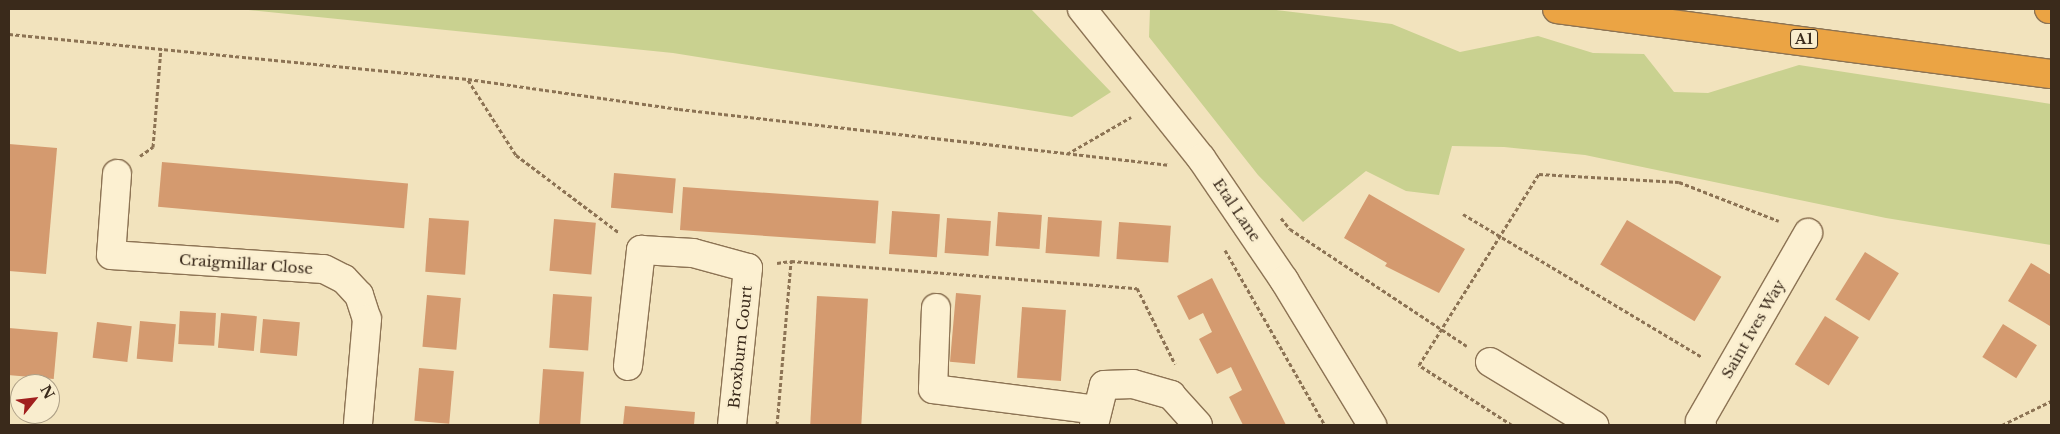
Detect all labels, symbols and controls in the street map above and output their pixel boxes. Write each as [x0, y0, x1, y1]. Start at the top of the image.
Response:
road number: A1 [1789, 28, 1819, 50]
street label: Etal Lane [1209, 175, 1265, 245]
street label: Craigmillar Close [178, 250, 314, 278]
street label: Saint Ives Way [1717, 276, 1789, 382]
street label: Broxburn Court [725, 285, 755, 409]
north arrow [10, 374, 60, 424]
text: N [36, 382, 58, 402]

